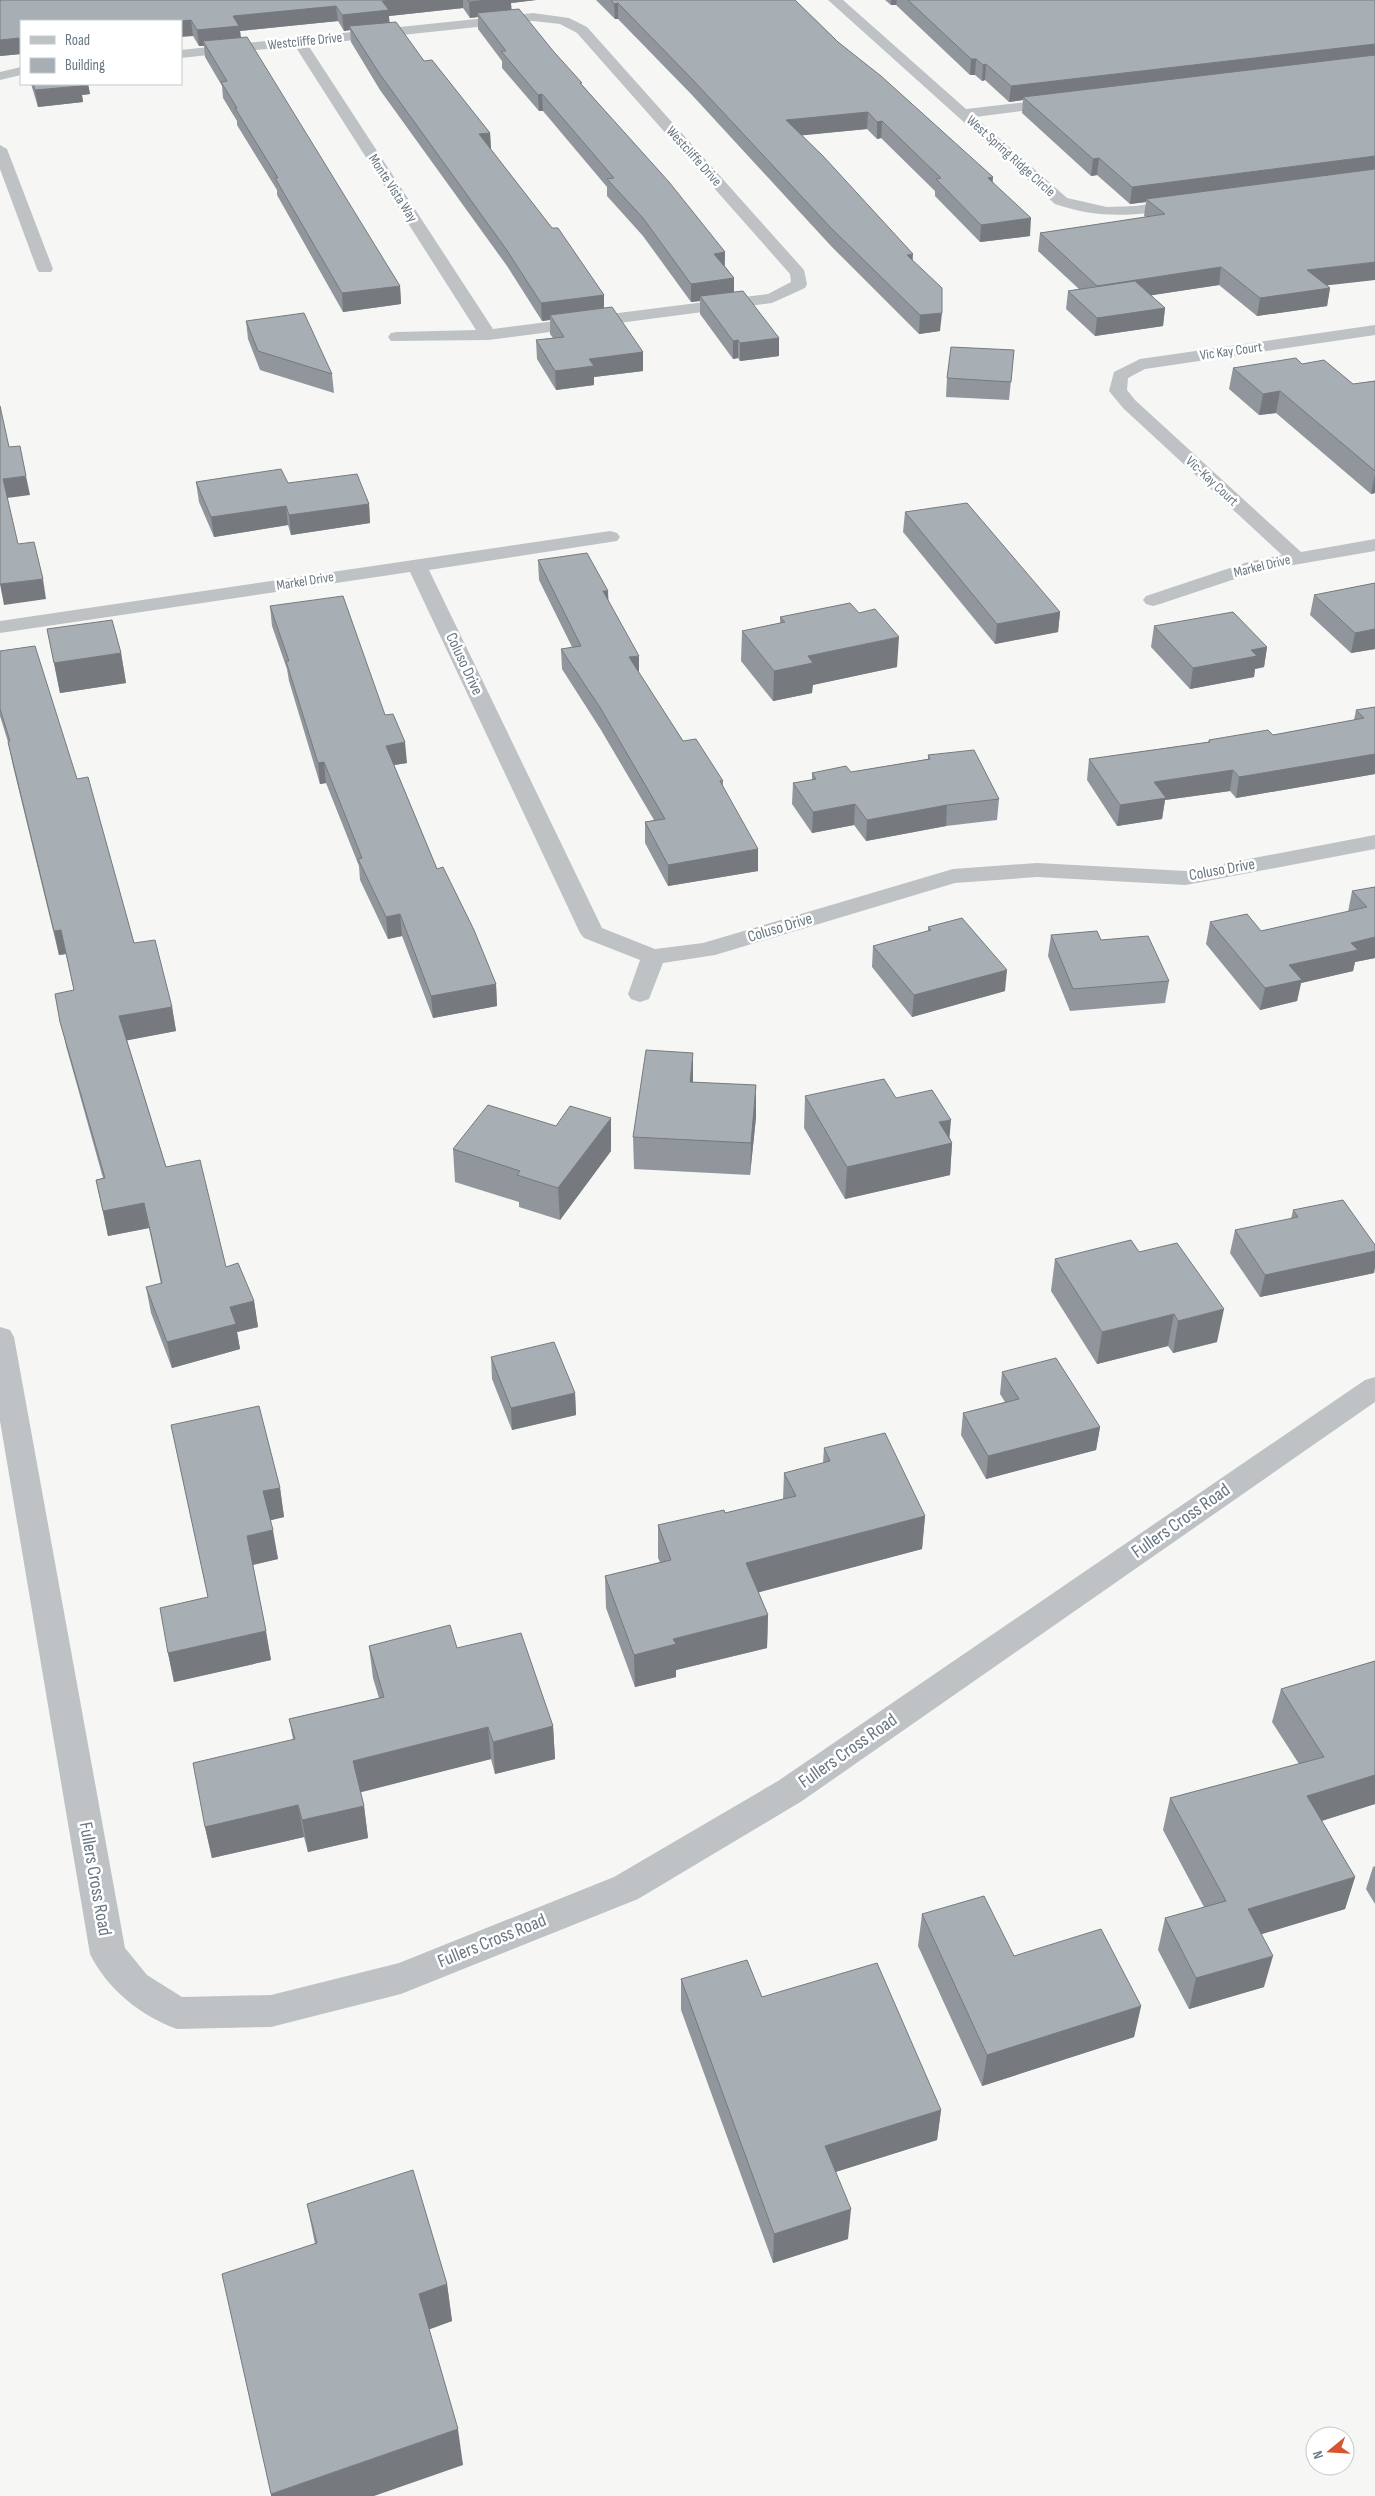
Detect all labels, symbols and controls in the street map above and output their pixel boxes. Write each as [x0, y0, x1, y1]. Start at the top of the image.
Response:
legend [20, 20, 182, 85]
street label: Westcliffe Drive [267, 29, 343, 53]
text: Road [65, 31, 90, 50]
text: Building [65, 56, 105, 75]
street label: West Spring Ridge Circle [963, 112, 1059, 200]
street label: Westcliffe Drive [663, 123, 725, 189]
street label: Monte Vista Way [365, 151, 422, 226]
street label: Vic Kay Court [1199, 338, 1263, 364]
street label: Vic-Kay Court [1182, 452, 1242, 510]
street label: Markel Drive [1232, 551, 1292, 581]
street label: Markel Drive [275, 568, 335, 594]
street label: Coluso Drive [441, 630, 487, 698]
street label: Coluso Drive [1187, 855, 1257, 885]
street label: Coluso Drive [745, 909, 815, 947]
street label: Fullers Cross Road [1127, 1479, 1235, 1563]
street label: Fullers Cross Road [794, 1709, 902, 1793]
street label: Fullers Cross Road [74, 1820, 116, 1938]
street label: Fullers Cross Road [434, 1909, 550, 1973]
north arrow [1305, 2426, 1355, 2476]
text: N [1309, 2449, 1327, 2461]

